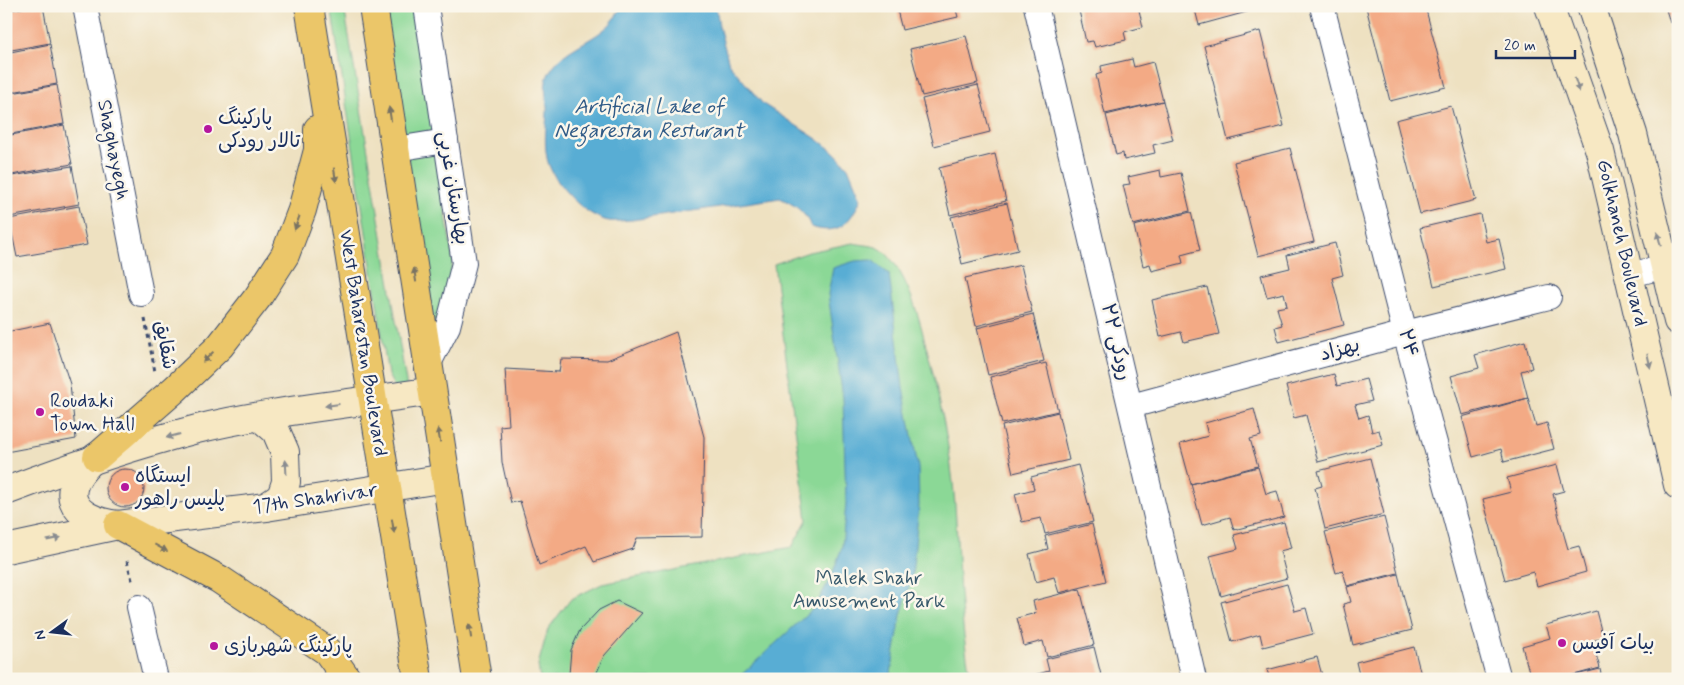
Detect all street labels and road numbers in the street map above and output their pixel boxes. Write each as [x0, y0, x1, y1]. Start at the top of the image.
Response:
street label: Shaghayegh [89, 97, 136, 203]
street label: بهارستان غربی [431, 129, 475, 247]
street label: Golkhaneh Boulevard [1590, 157, 1654, 329]
street label: West Baharestan Boulevard [332, 228, 394, 458]
street label: رودکی ۲۲ [1094, 301, 1138, 383]
street label: شقایق [147, 318, 183, 372]
street label: ۲۴ [1391, 326, 1425, 360]
street label: بهزاد [1317, 332, 1363, 368]
street label: 17th Shahrivar [251, 477, 380, 521]

